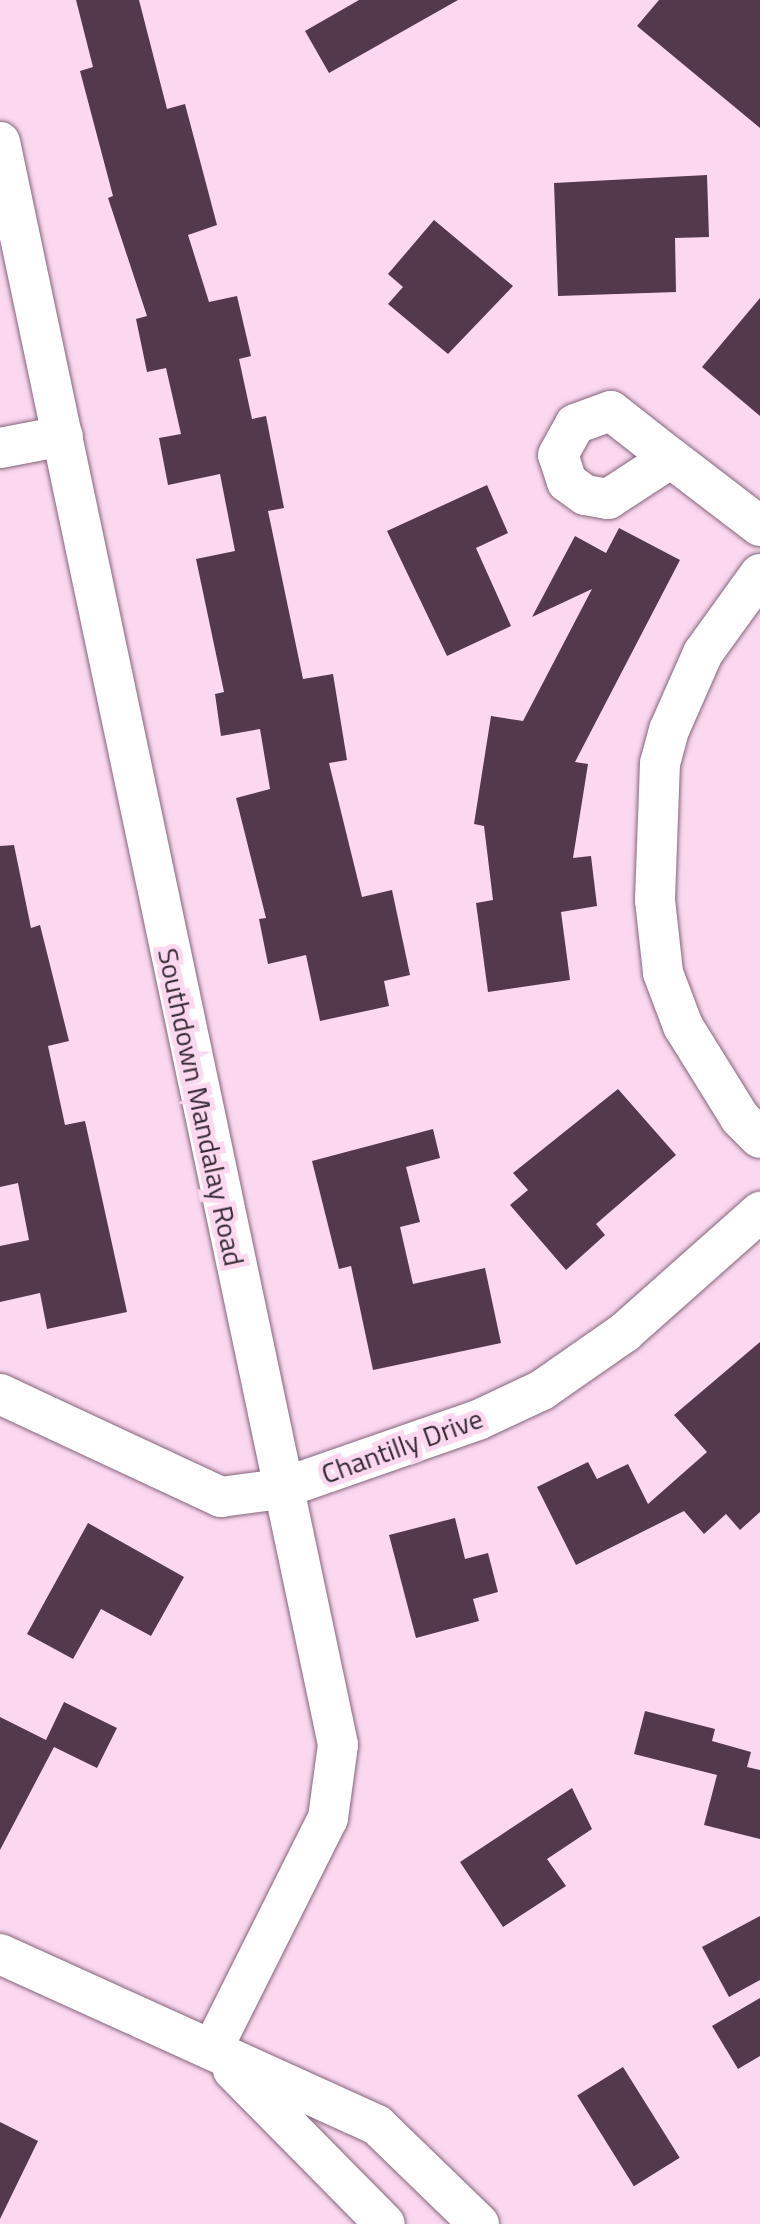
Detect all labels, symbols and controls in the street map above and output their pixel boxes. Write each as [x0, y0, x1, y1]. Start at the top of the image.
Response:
street label: Southdown Mandalay Road [151, 945, 251, 1269]
street label: Chantilly Drive [317, 1401, 487, 1491]

